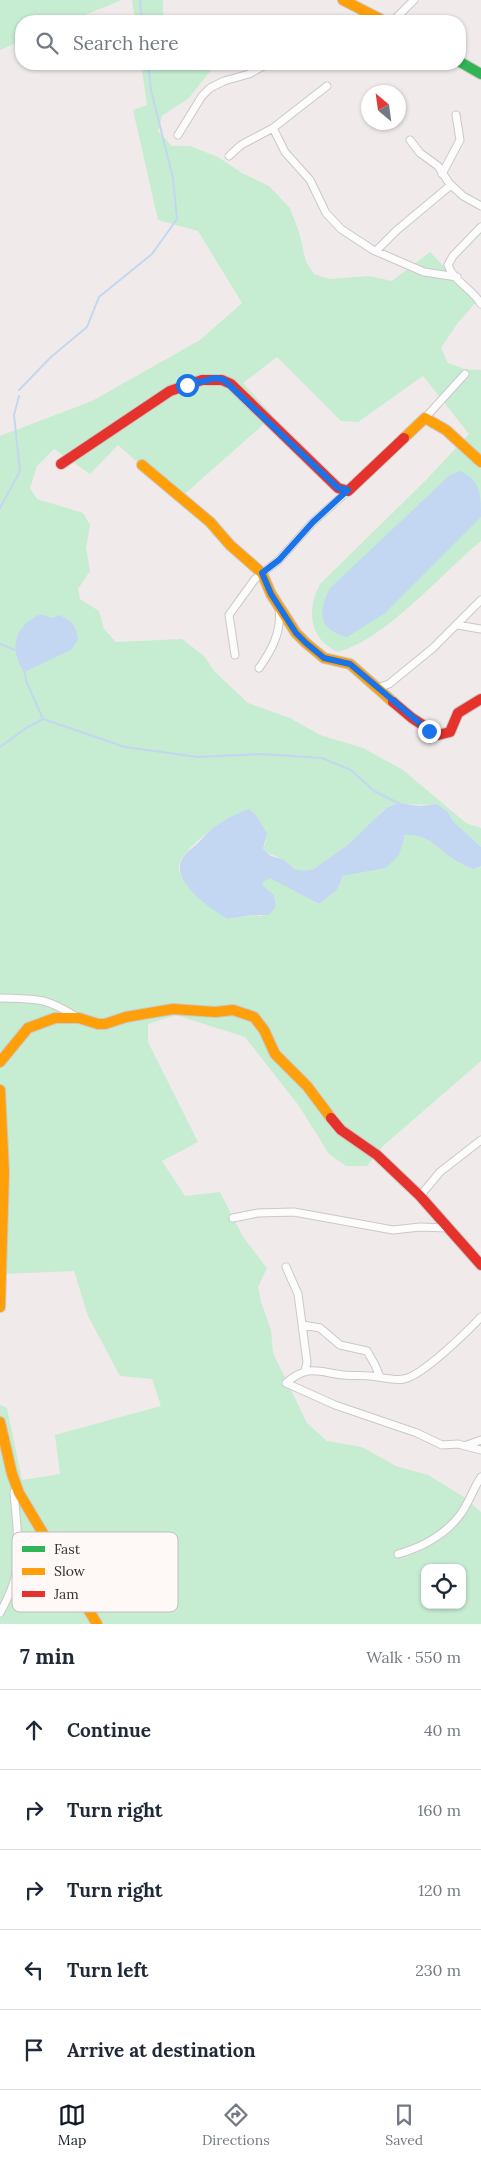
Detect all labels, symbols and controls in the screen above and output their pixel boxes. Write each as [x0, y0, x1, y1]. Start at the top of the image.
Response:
search box [15, 15, 466, 70]
icon: search [33, 29, 61, 57]
text: Search here [73, 31, 179, 55]
north arrow [361, 85, 406, 130]
route start [176, 374, 199, 397]
route end [418, 720, 441, 743]
legend [12, 1532, 178, 1612]
text: Fast [54, 1540, 81, 1558]
text: Slow [54, 1562, 86, 1580]
map controls [421, 1564, 466, 1609]
button: locate [421, 1564, 466, 1609]
text: Jam [53, 1585, 79, 1603]
text: 7 min [20, 1643, 75, 1670]
text: Walk · 550 m [366, 1647, 461, 1667]
icon: ahead [20, 1716, 48, 1744]
text: Continue [67, 1718, 151, 1742]
text: 40 m [424, 1720, 461, 1740]
icon: right [20, 1796, 48, 1824]
text: Turn right [67, 1798, 163, 1822]
text: 160 m [417, 1800, 461, 1820]
icon: right [20, 1876, 48, 1904]
text: Turn right [67, 1878, 163, 1902]
text: 120 m [418, 1880, 461, 1900]
icon: left [20, 1956, 48, 1984]
text: Turn left [67, 1958, 148, 1982]
text: 230 m [415, 1960, 461, 1980]
icon: arrive [20, 2036, 48, 2064]
text: Arrive at destination [67, 2038, 256, 2062]
tab: Map [58, 2101, 86, 2149]
tab: Directions [202, 2101, 270, 2149]
tab: Saved [385, 2101, 423, 2149]

